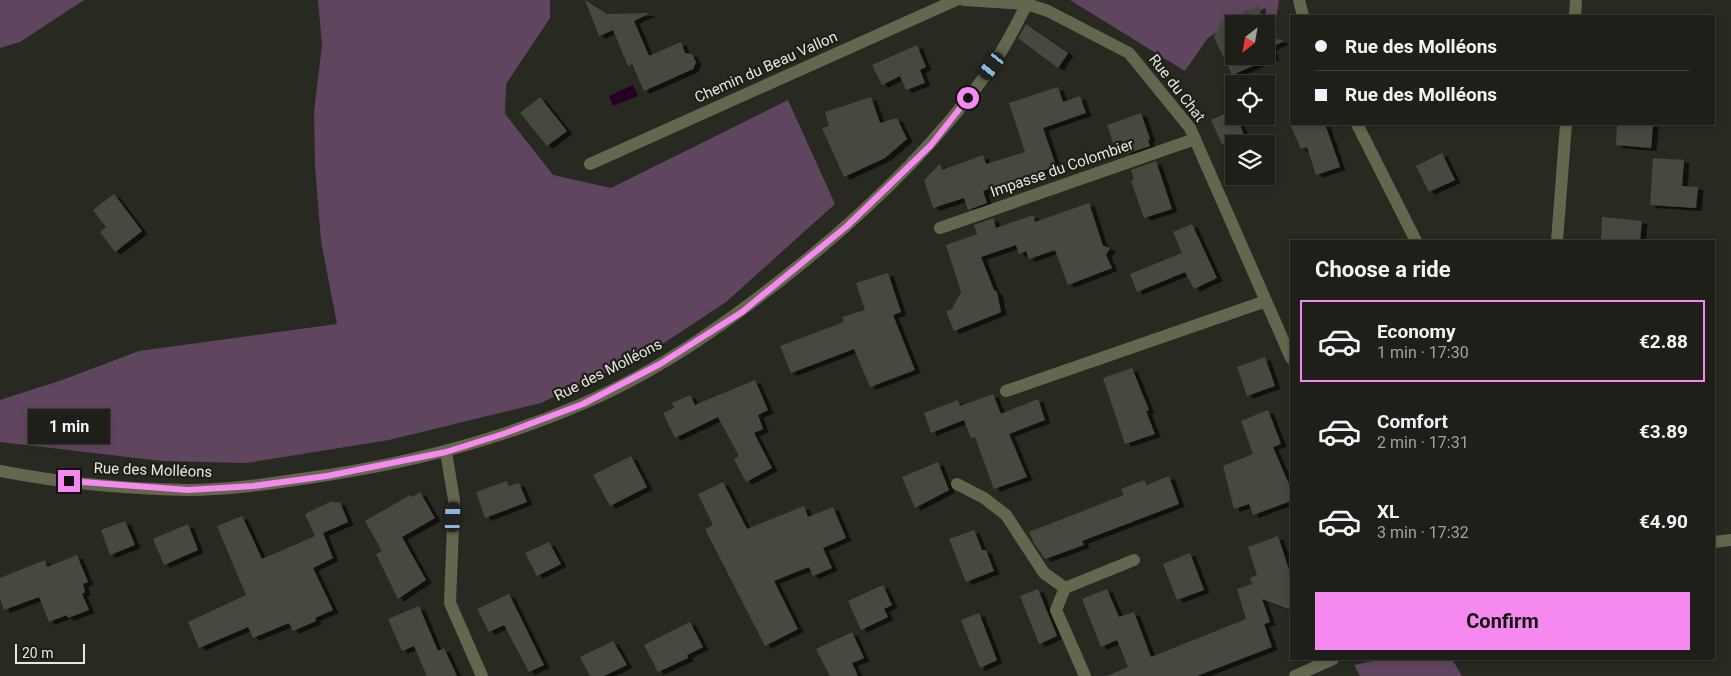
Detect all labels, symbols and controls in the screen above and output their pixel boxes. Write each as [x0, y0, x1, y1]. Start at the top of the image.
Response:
north arrow [1225, 15, 1275, 65]
map controls [1225, 15, 1275, 185]
street label: Chemin du Beau Vallon [692, 27, 840, 107]
text: Rue des Molléons [1345, 35, 1497, 58]
car [976, 50, 1007, 82]
street label: Rue du Chat [1145, 51, 1209, 125]
button: locate [1225, 75, 1275, 125]
text: Rue des Molléons [1345, 83, 1497, 106]
route start [957, 87, 979, 109]
street label: Impasse du Colombier [988, 135, 1136, 201]
button: layers [1225, 135, 1275, 185]
text: Choose a ride [1315, 257, 1451, 282]
icon: car [1317, 319, 1362, 364]
text: Economy [1377, 320, 1456, 343]
text: €2.88 [1639, 330, 1688, 353]
street label: Rue des Molléons [551, 335, 665, 405]
text: 1 min · 17:30 [1377, 343, 1469, 362]
callout: 1 min [28, 408, 110, 444]
icon: car [1317, 409, 1362, 454]
text: Comfort [1377, 410, 1448, 433]
text: 1 min [49, 417, 89, 436]
text: €3.89 [1639, 420, 1688, 443]
text: 2 min · 17:31 [1377, 433, 1469, 452]
street label: Rue des Molléons [93, 459, 213, 481]
route end [58, 470, 80, 492]
icon: car [1317, 499, 1362, 544]
text: XL [1377, 500, 1399, 523]
car [444, 502, 461, 532]
text: €4.90 [1639, 510, 1688, 533]
text: 3 min · 17:32 [1377, 523, 1469, 542]
button: Confirm [1315, 592, 1690, 650]
scale bar [15, 641, 85, 664]
text: 20 m [22, 645, 54, 661]

